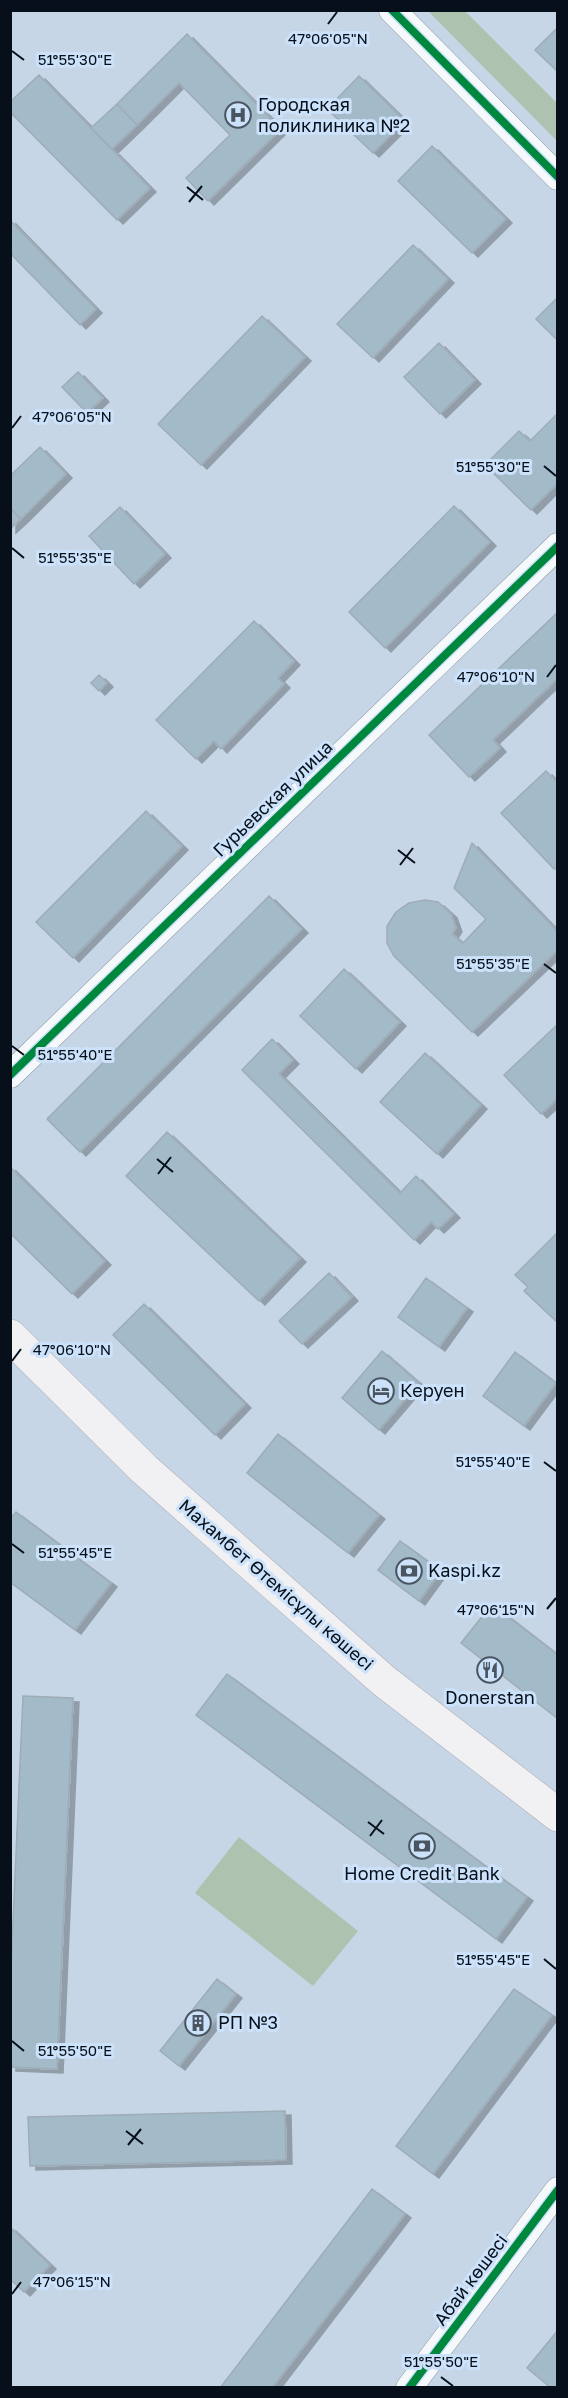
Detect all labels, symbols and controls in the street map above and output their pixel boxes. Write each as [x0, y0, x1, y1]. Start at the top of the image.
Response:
text: 47°06'05"N [288, 29, 368, 47]
text: 51°55'30"E [38, 50, 112, 68]
place label: Городская поликлиника №2 [258, 93, 410, 136]
hospital icon: Городская поликлиника №2 [223, 100, 253, 130]
text: 47°06'05"N [32, 407, 112, 425]
text: 51°55'30"E [456, 457, 530, 475]
text: 51°55'35"E [38, 548, 112, 566]
text: 47°06'10"N [457, 667, 535, 685]
street label: Гурьевская улица [208, 736, 337, 861]
text: 51°55'35"E [456, 954, 530, 972]
text: 51°55'40"E [38, 1045, 112, 1063]
text: 47°06'10"N [33, 1340, 111, 1358]
hotel icon: Керуен [366, 1376, 396, 1406]
place label: Керуен [400, 1379, 465, 1401]
text: 51°55'40"E [456, 1452, 530, 1470]
street label: Махамбет Өтемісұлы көшесі [174, 1494, 378, 1675]
text: 51°55'45"E [38, 1543, 112, 1561]
bank icon: Kaspi.kz [394, 1556, 424, 1586]
place label: Kaspi.kz [428, 1559, 501, 1581]
text: 47°06'15"N [457, 1600, 535, 1618]
restaurant icon: Donerstan [475, 1655, 505, 1685]
place label: Donerstan [445, 1686, 535, 1708]
bank icon: Home Credit Bank [407, 1831, 437, 1861]
place label: Home Credit Bank [344, 1862, 500, 1884]
text: 51°55'45"E [456, 1950, 530, 1968]
building icon: РП №3 [183, 2008, 213, 2038]
place label: РП №3 [218, 2011, 278, 2033]
text: 51°55'50"E [38, 2041, 112, 2059]
street label: Абай көшесі [429, 2229, 512, 2329]
text: 47°06'15"N [33, 2272, 111, 2290]
text: 51°55'50"E [404, 2352, 478, 2370]

